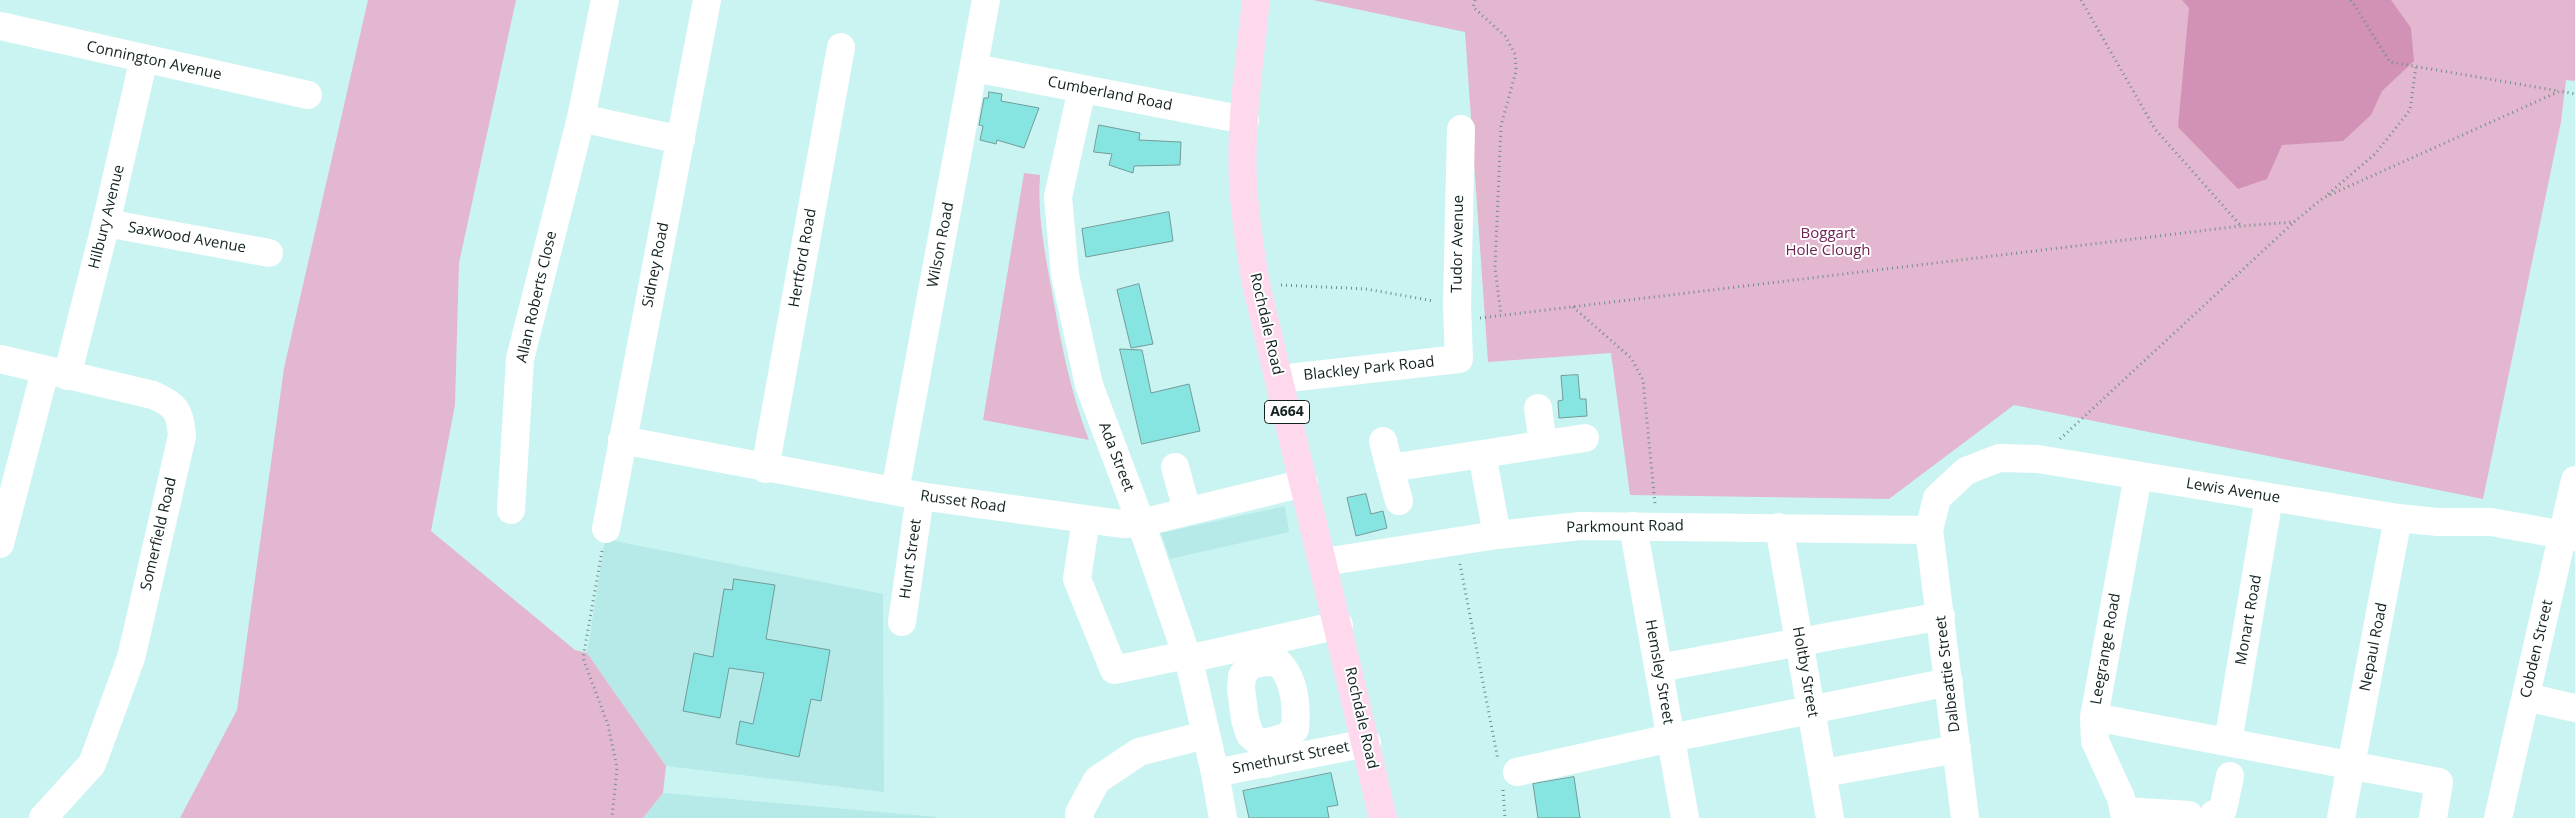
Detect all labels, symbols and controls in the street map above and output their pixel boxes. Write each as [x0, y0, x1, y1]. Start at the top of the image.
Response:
street label: Connington Avenue [85, 38, 223, 84]
street label: Cumberland Road [1046, 73, 1174, 115]
street label: Hilbury Avenue [85, 163, 129, 271]
street label: Tudor Avenue [1448, 195, 1468, 293]
street label: Wilson Road [924, 201, 958, 289]
street label: Hertford Road [785, 207, 821, 309]
street label: Saxwood Avenue [127, 219, 247, 257]
street label: Sidney Road [639, 221, 673, 309]
park label: Boggart Hole Clough [1786, 225, 1870, 260]
street label: Allan Roberts Close [513, 229, 561, 365]
street label: Rochdale Road [1246, 271, 1286, 377]
street label: Blackley Park Road [1303, 353, 1435, 385]
road number: A664 [1264, 401, 1310, 424]
street label: Ada Street [1095, 420, 1137, 494]
street label: Lewis Avenue [2185, 475, 2281, 507]
street label: Somerfield Road [137, 476, 181, 592]
street label: Russet Road [919, 487, 1007, 517]
street label: Parkmount Road [1566, 517, 1684, 537]
street label: Hunt Street [896, 518, 926, 600]
street label: Monart Road [2232, 574, 2266, 666]
street label: Leegrange Road [2087, 592, 2125, 706]
street label: Cobden Street [2517, 598, 2557, 700]
street label: Nepaul Road [2357, 601, 2391, 693]
street label: Dalbeattie Street [1932, 615, 1964, 733]
street label: Hemsley Street [1641, 618, 1677, 726]
street label: Holtby Street [1788, 625, 1822, 719]
street label: Rochdale Road [1341, 665, 1381, 771]
street label: Smethurst Street [1231, 738, 1351, 778]

